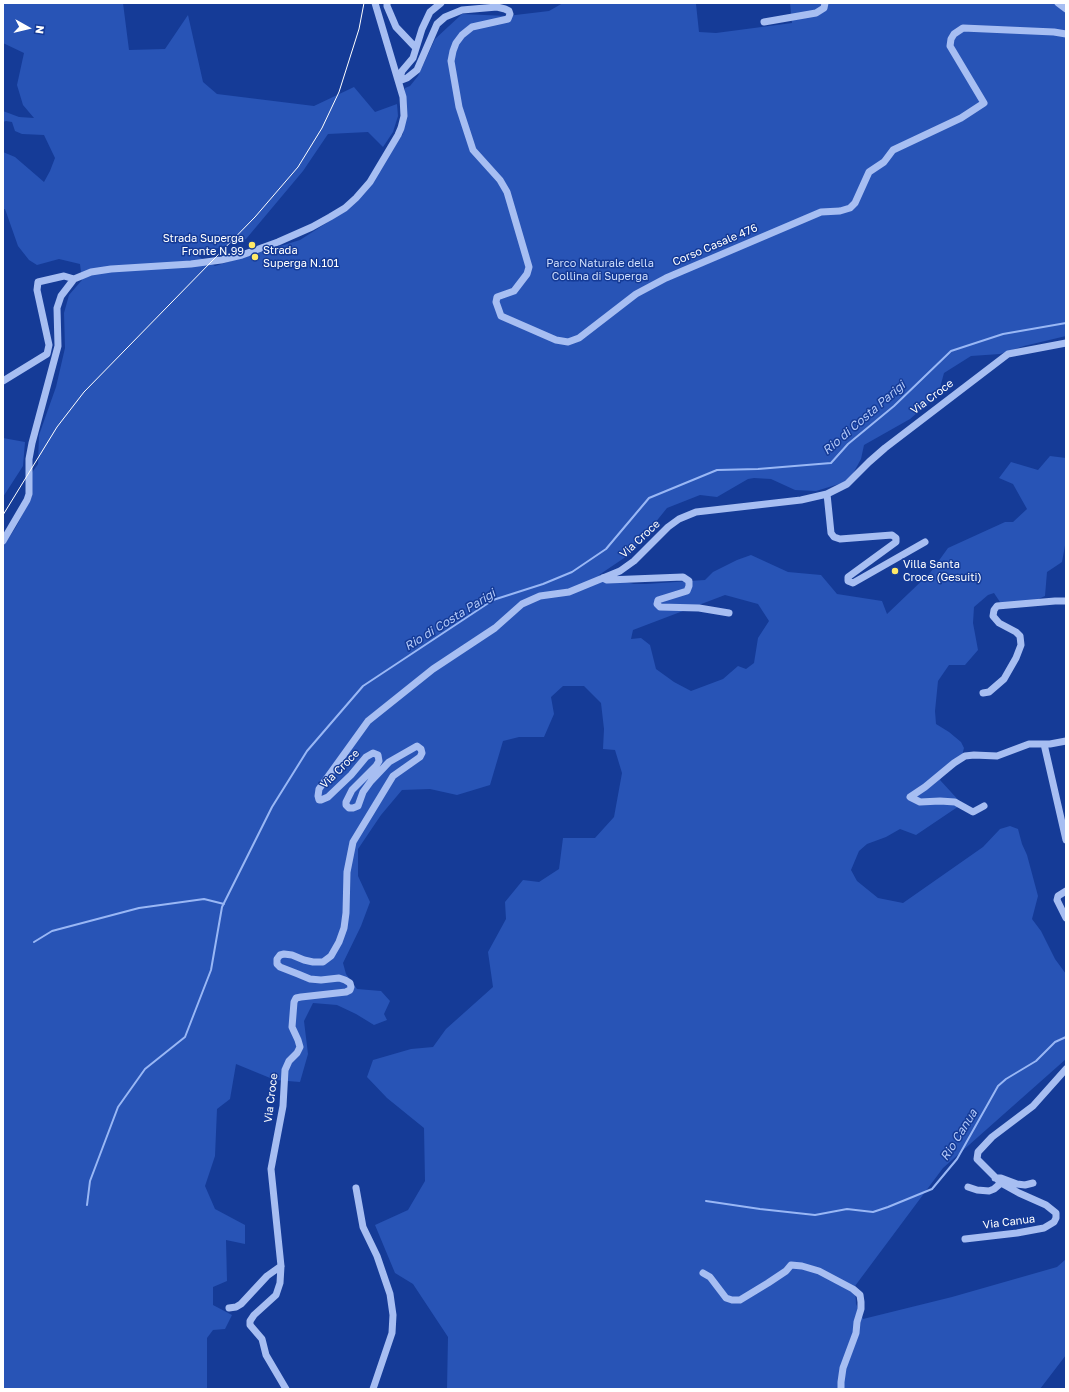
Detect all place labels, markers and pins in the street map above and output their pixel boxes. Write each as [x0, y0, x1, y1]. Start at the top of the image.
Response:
place label: Strada Superga Fronte N.99 [163, 232, 244, 258]
marker: Strada Superga Fronte N.99 [247, 240, 257, 250]
place label: Strada Superga N.101 [263, 244, 339, 270]
marker: Strada Superga N.101 [250, 252, 260, 262]
place label: Villa Santa Croce (Gesuiti) [903, 558, 982, 584]
marker: Villa Santa Croce (Gesuiti) [890, 566, 900, 576]

